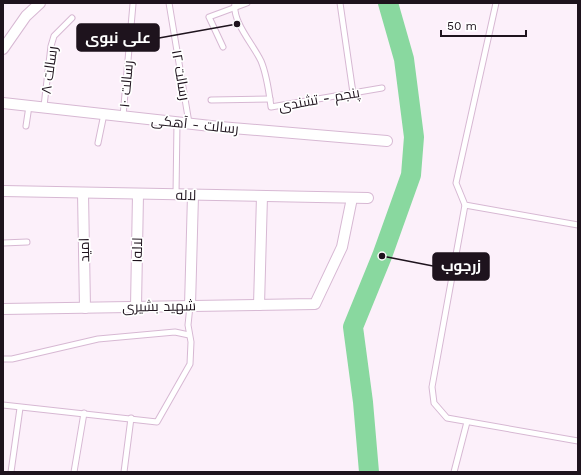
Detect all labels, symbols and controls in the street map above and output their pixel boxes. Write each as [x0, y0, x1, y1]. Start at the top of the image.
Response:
scale bar [441, 12, 526, 38]
text: 50 m [447, 19, 477, 33]
callout: علی نبوی [77, 24, 159, 51]
text: علی نبوی [85, 29, 151, 47]
street label: رسالت ۸ [38, 45, 60, 95]
street label: رسالت ۱۲ [169, 48, 193, 102]
street label: رسالت ۱۰ [116, 60, 136, 108]
street label: پنجم - تشندی [277, 84, 361, 116]
street label: رسالت - آهکی [150, 111, 240, 137]
street label: لاله [175, 187, 197, 203]
street label: لاله۱ [129, 237, 145, 263]
street label: امید [76, 238, 92, 262]
callout: زرجوب [433, 253, 489, 280]
text: زرجوب [441, 257, 481, 275]
street label: شهید بشیری [122, 297, 196, 315]

